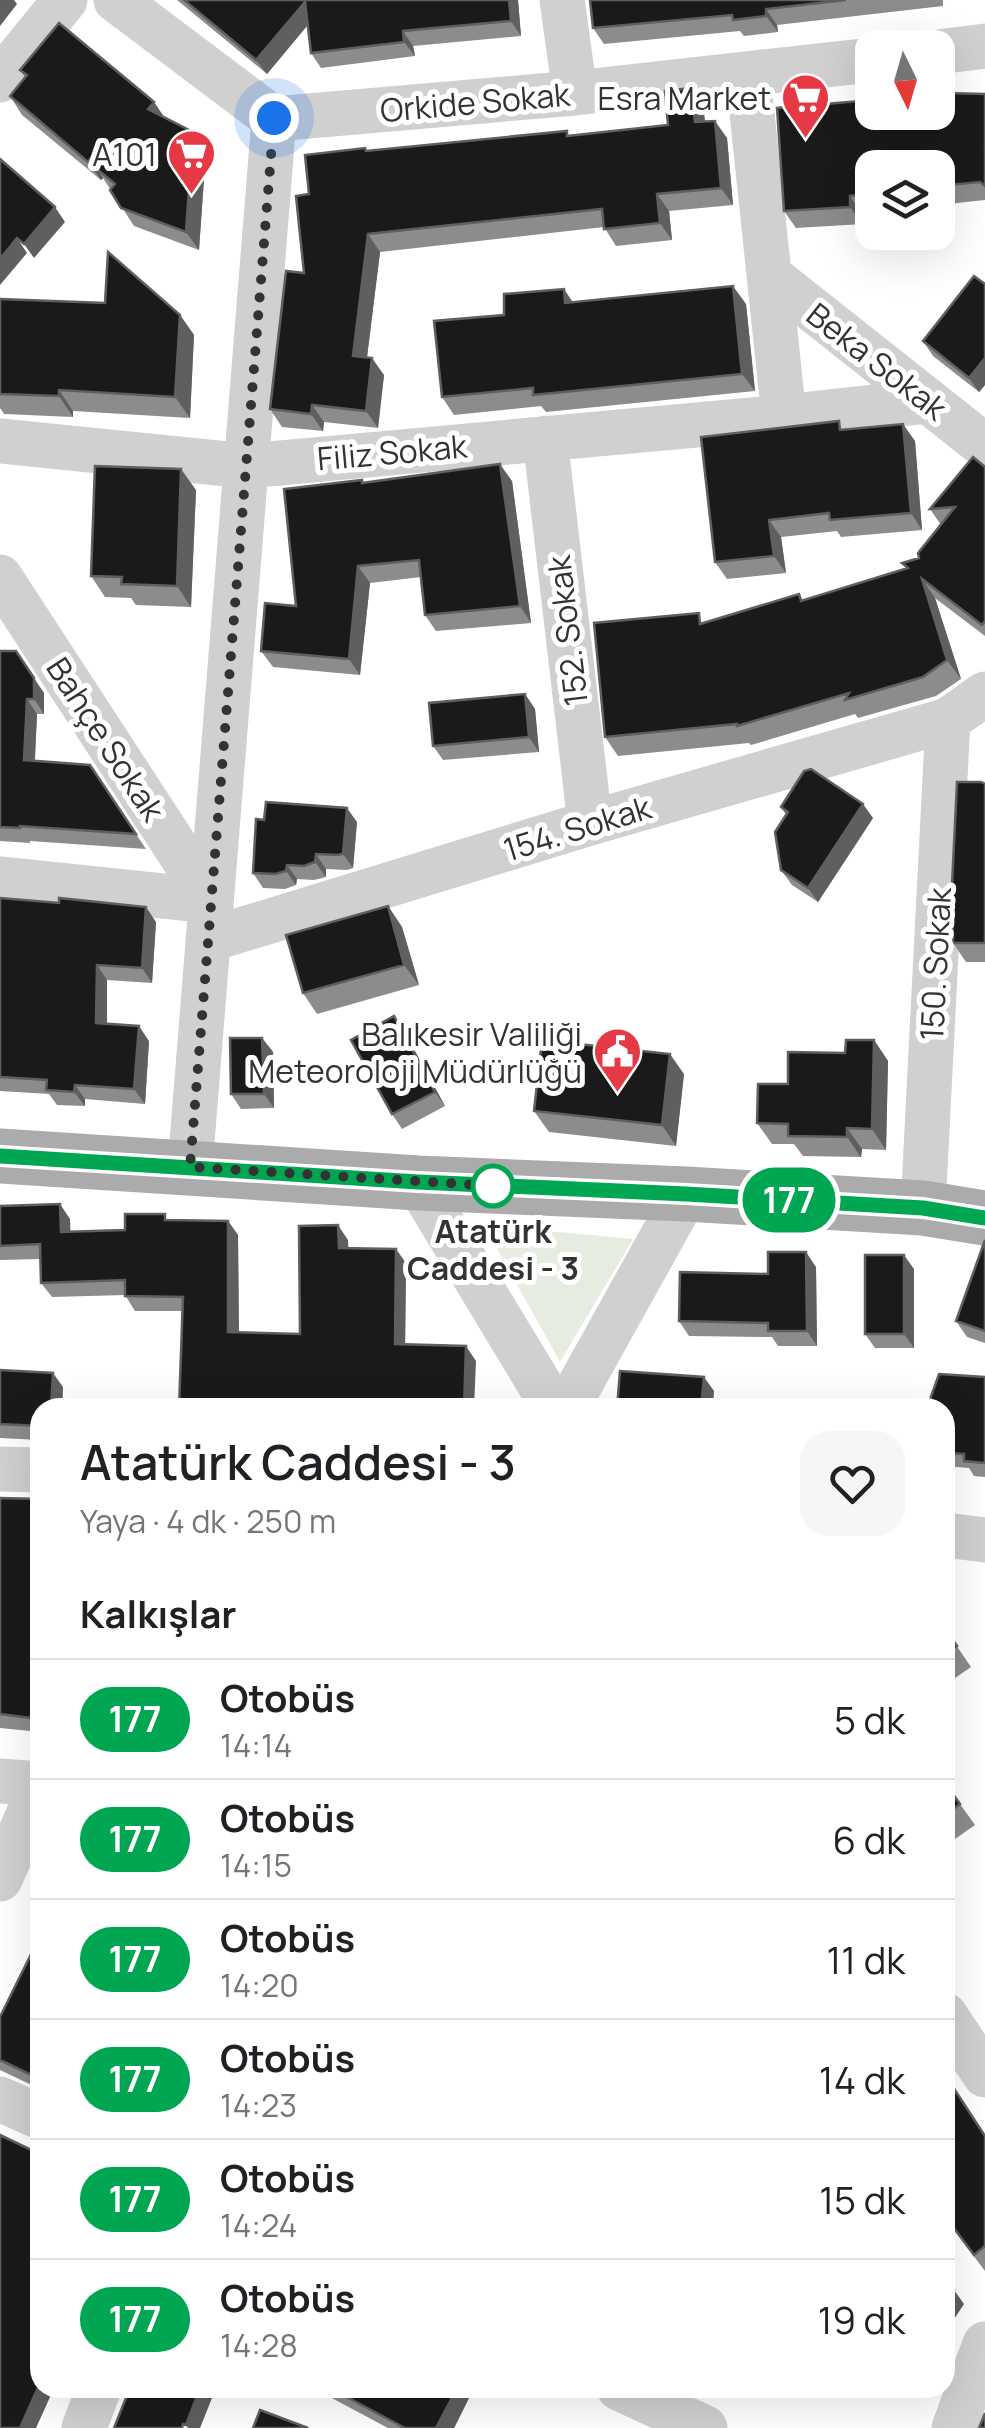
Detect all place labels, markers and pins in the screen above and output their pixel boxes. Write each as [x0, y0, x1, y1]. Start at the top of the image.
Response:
supermarket icon: Esra Market [780, 72, 832, 140]
place label: Esra Market [598, 76, 771, 120]
supermarket icon: A101 [166, 128, 218, 196]
place label: A101 [92, 132, 157, 176]
place label: Balıkesir Valiliği Meteoroloji Müdürlüğü [248, 1012, 582, 1093]
public building icon: Balıkesir Valiliği Meteoroloji Müdürlüğü [591, 1026, 643, 1094]
marker: Atatürk Caddesi - 3 [472, 1165, 514, 1207]
place label: Atatürk Caddesi - 3 [407, 1209, 579, 1290]

